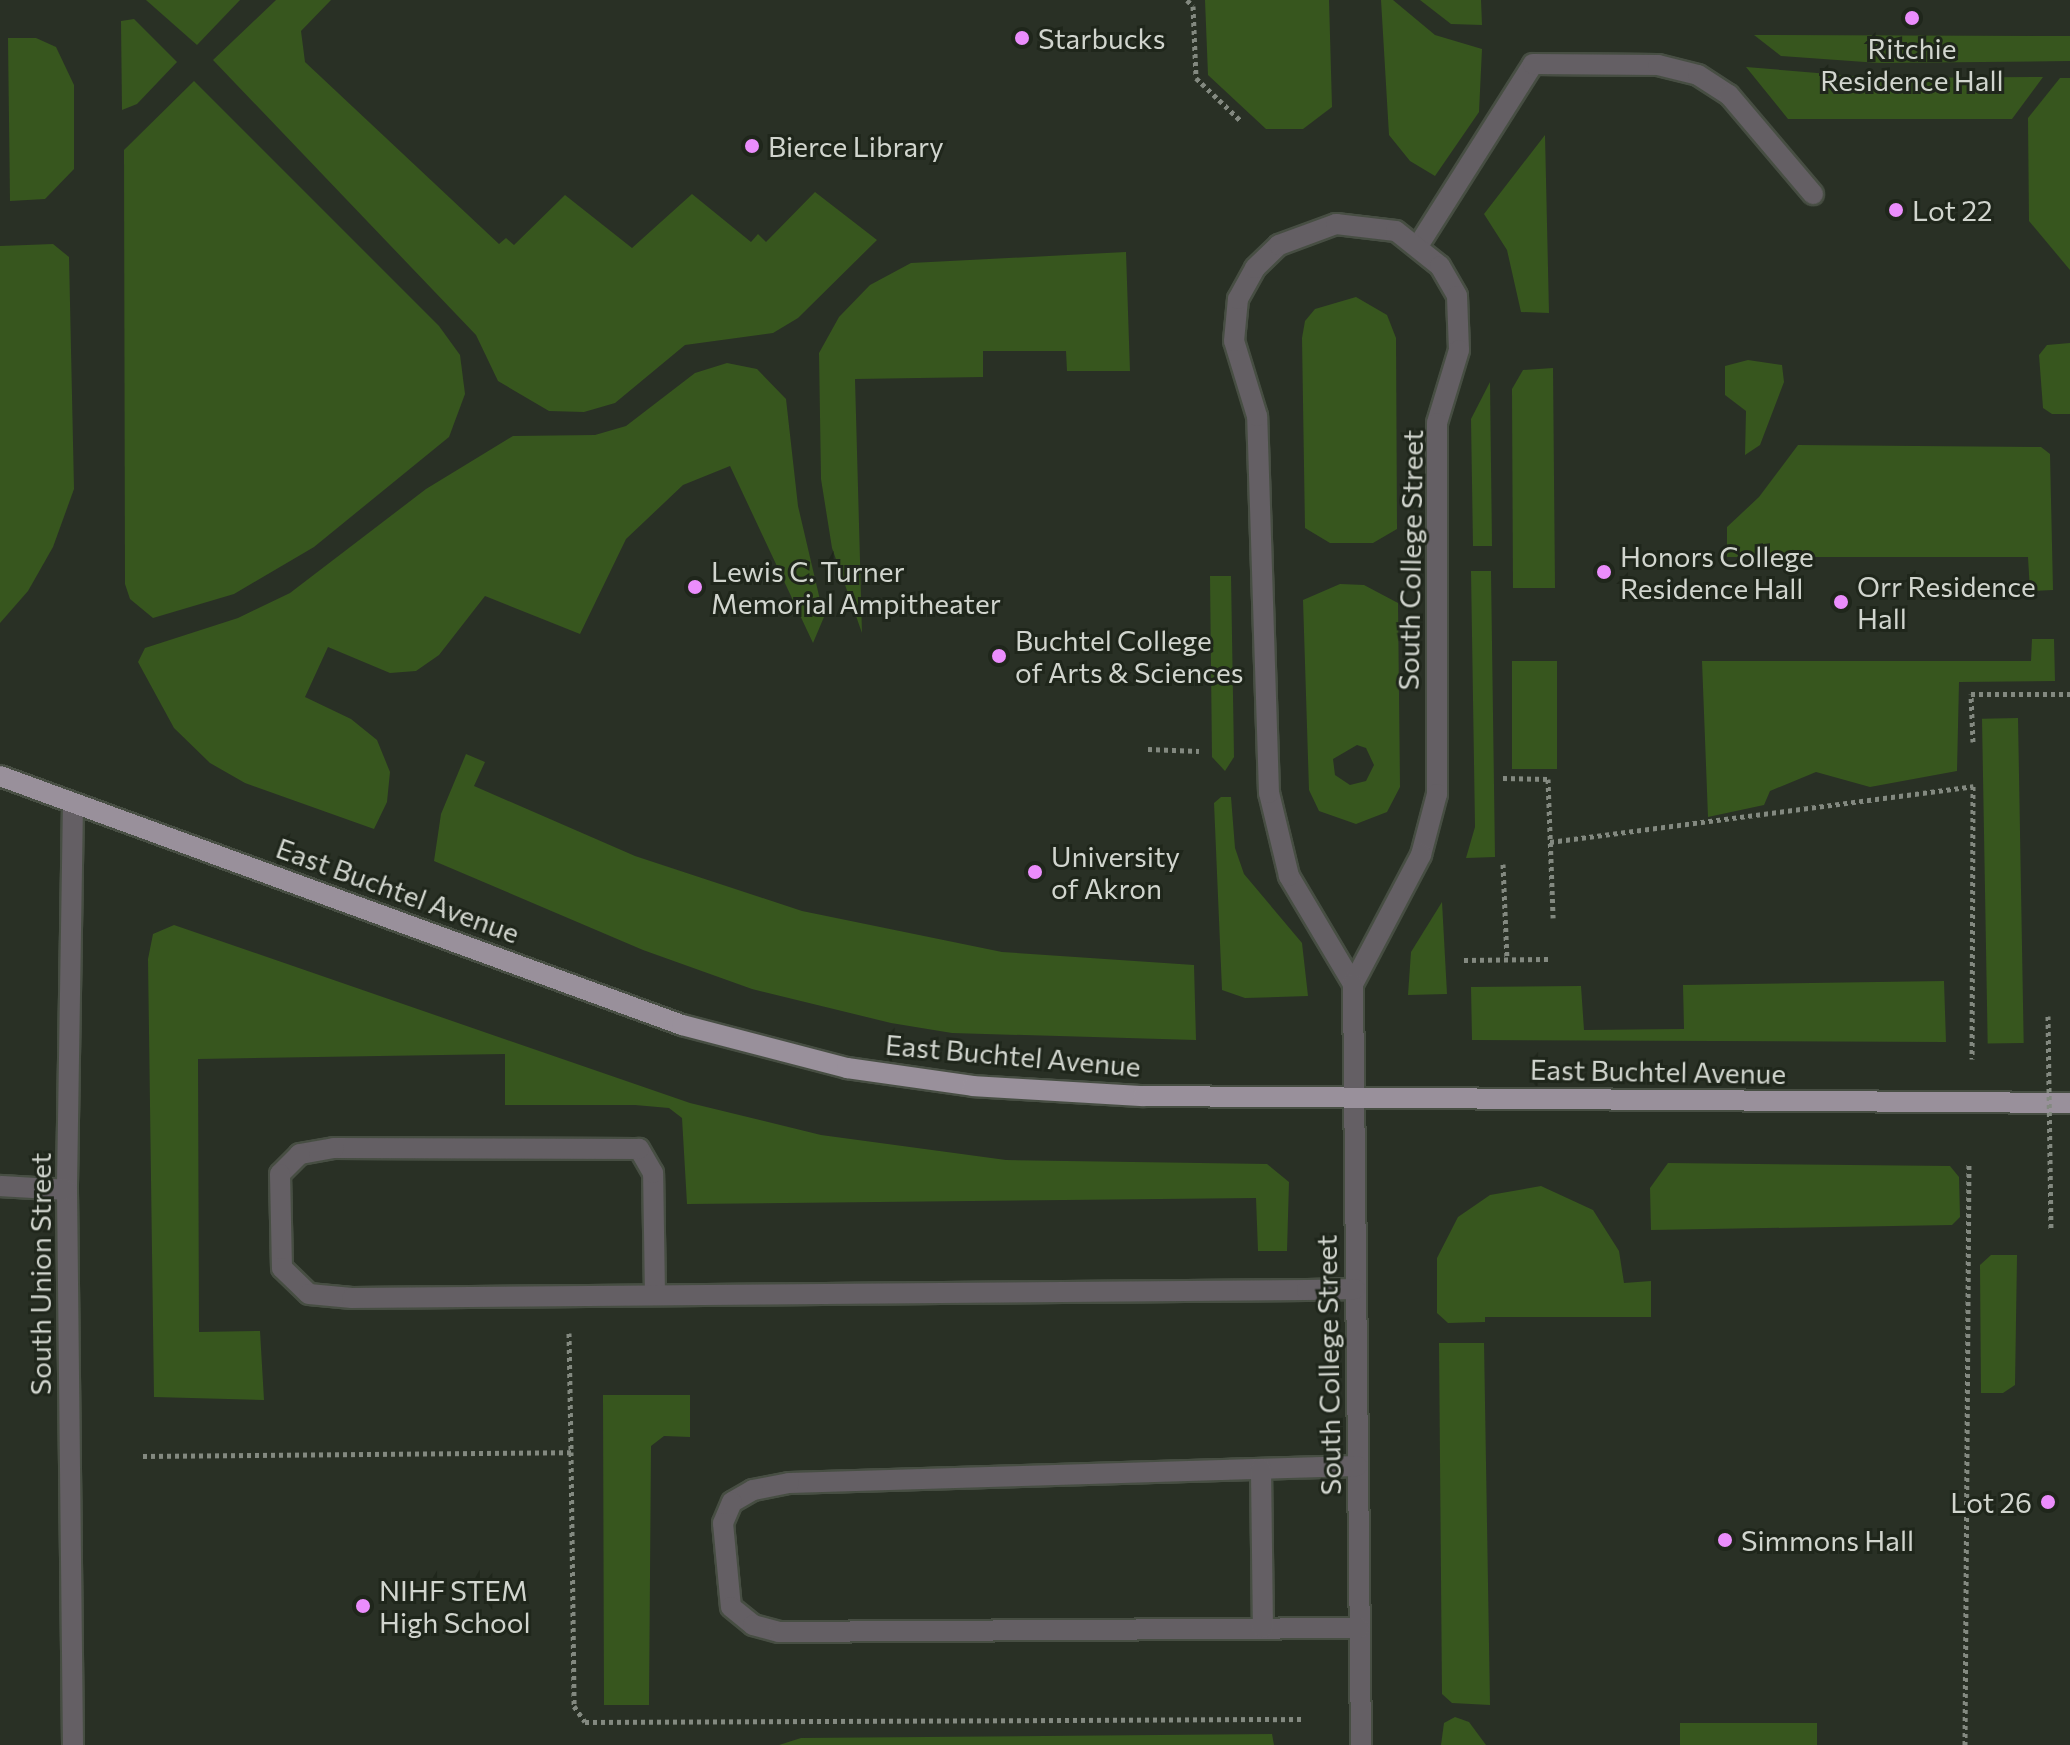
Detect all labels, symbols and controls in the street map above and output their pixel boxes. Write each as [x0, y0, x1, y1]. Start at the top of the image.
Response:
marker: Ritchie Residence Hall [1903, 9, 1921, 27]
place label: Starbucks [1038, 21, 1165, 55]
marker: Starbucks [1013, 29, 1031, 47]
place label: Ritchie Residence Hall [1820, 31, 2004, 97]
place label: Bierce Library [768, 129, 944, 163]
marker: Bierce Library [743, 137, 761, 155]
place label: Lot 22 [1912, 193, 1992, 227]
marker: Lot 22 [1887, 201, 1905, 219]
street label: South College Street [1391, 429, 1429, 691]
place label: Honors College Residence Hall [1620, 539, 1814, 605]
place label: Lewis C. Turner Memorial Ampitheater [711, 554, 1001, 620]
marker: Honors College Residence Hall [1595, 563, 1613, 581]
place label: Orr Residence Hall [1857, 569, 2036, 635]
marker: Lewis C. Turner Memorial Ampitheater [686, 578, 704, 596]
marker: Orr Residence Hall [1832, 593, 1850, 611]
place label: Buchtel College of Arts & Sciences [1015, 623, 1244, 689]
marker: Buchtel College of Arts & Sciences [990, 647, 1008, 665]
street label: East Buchtel Avenue [272, 830, 524, 950]
place label: University of Akron [1051, 839, 1180, 905]
marker: University of Akron [1026, 863, 1044, 881]
street label: East Buchtel Avenue [884, 1027, 1142, 1083]
street label: East Buchtel Avenue [1530, 1052, 1786, 1090]
street label: South Union Street [23, 1153, 57, 1395]
street label: South College Street [1309, 1234, 1347, 1496]
place label: Lot 26 [1950, 1485, 2032, 1519]
marker: Lot 26 [2039, 1493, 2057, 1511]
place label: Simmons Hall [1741, 1523, 1914, 1557]
marker: Simmons Hall [1716, 1531, 1734, 1549]
place label: NIHF STEM High School [379, 1573, 531, 1639]
marker: NIHF STEM High School [354, 1597, 372, 1615]

